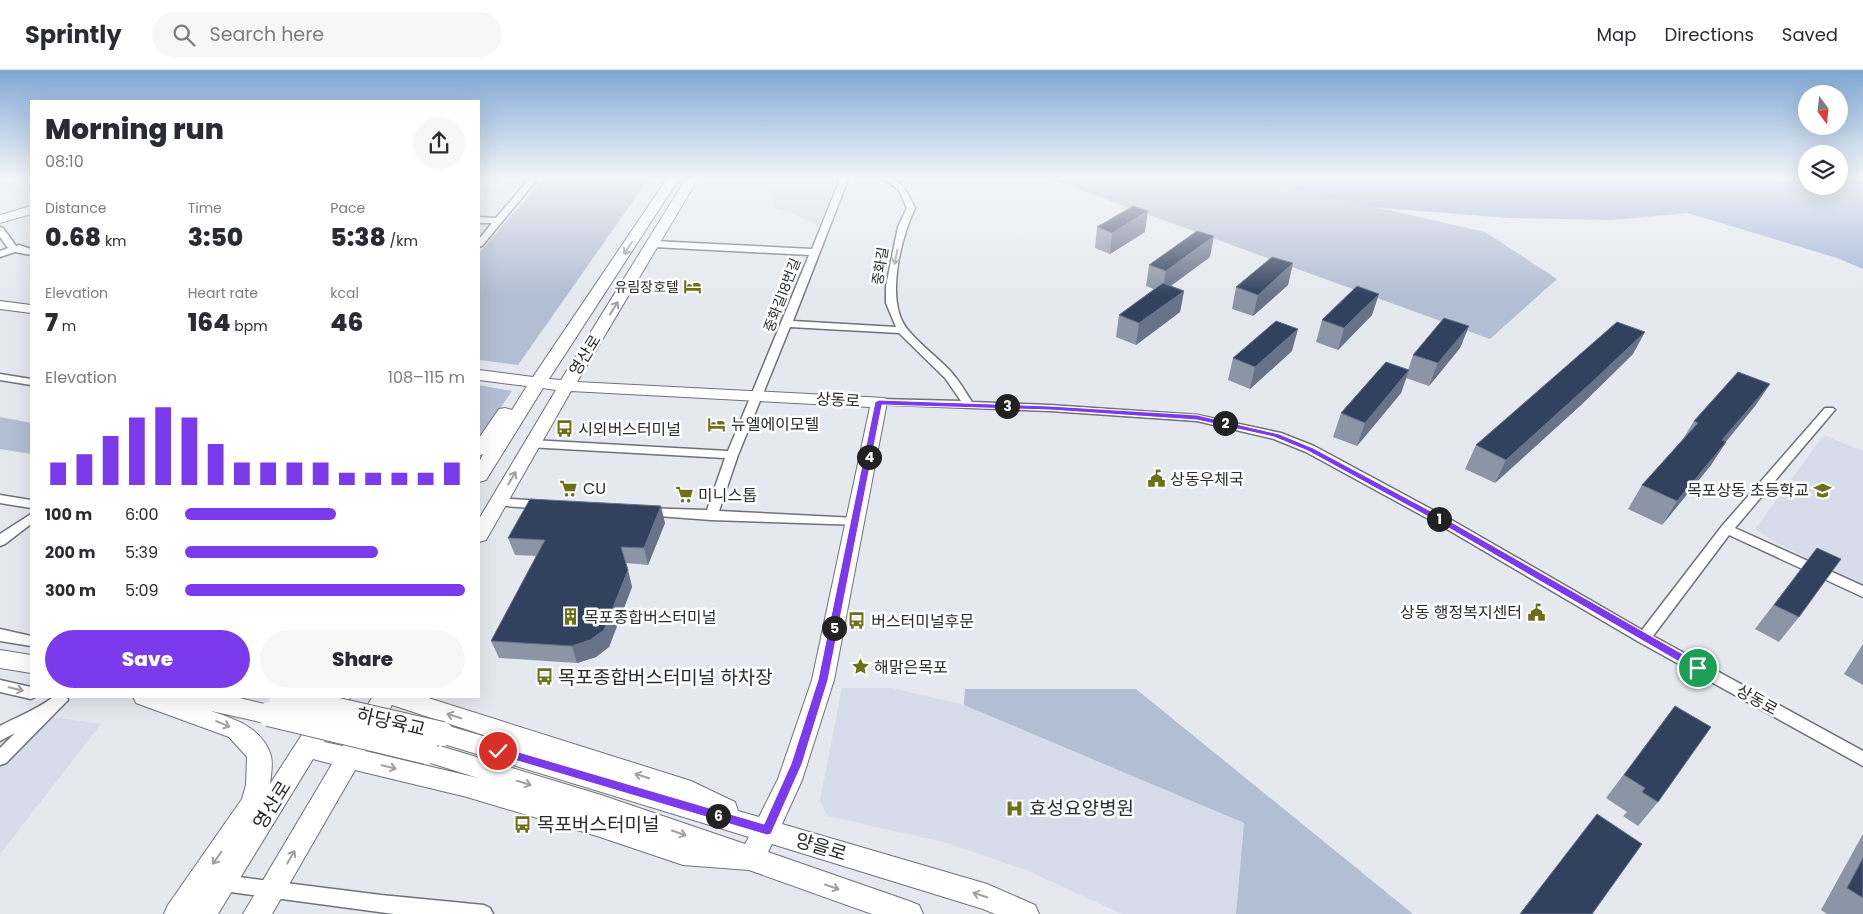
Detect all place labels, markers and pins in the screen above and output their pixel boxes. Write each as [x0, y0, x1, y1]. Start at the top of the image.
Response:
place label: 유림장호텔 [615, 277, 679, 297]
hotel icon: 유림장호텔 [683, 277, 703, 297]
pin: 3 [994, 394, 1020, 418]
pin: 2 [1212, 410, 1238, 436]
place label: 뉴엘에이모텔 [731, 413, 819, 436]
hotel icon: 뉴엘에이모텔 [707, 414, 727, 434]
place label: 시외버스터미널 [578, 418, 681, 441]
bus stop icon: 시외버스터미널 [554, 419, 574, 439]
pin: 4 [856, 444, 882, 470]
place label: 상동우체국 [1170, 468, 1244, 491]
public building icon: 상동우체국 [1146, 469, 1166, 489]
place label: CU [583, 477, 606, 500]
supermarket icon: CU [559, 478, 579, 498]
place label: 목포상동 초등학교 [1687, 479, 1809, 502]
school or university icon: 목포상동 초등학교 [1813, 480, 1833, 500]
place label: 미니스톱 [698, 484, 757, 507]
supermarket icon: 미니스톱 [674, 485, 694, 505]
pin: 1 [1426, 506, 1452, 532]
place label: 상동 행정복지센터 [1400, 601, 1522, 624]
public building icon: 상동 행정복지센터 [1526, 602, 1546, 622]
place label: 목포종합버스터미널 [584, 606, 716, 629]
building icon: 목포종합버스터미널 [560, 607, 580, 627]
place label: 버스터미널후문 [871, 610, 974, 633]
bus stop icon: 버스터미널후문 [847, 611, 867, 631]
pin: 5 [822, 616, 846, 640]
pin [1677, 647, 1719, 689]
place label: 해맑은목포 [874, 656, 948, 679]
place icon: 해맑은목포 [850, 657, 870, 677]
place label: 목포종합버스터미널 하차장 [558, 664, 773, 691]
bus stop icon: 목포종합버스터미널 하차장 [534, 667, 554, 687]
pin [477, 730, 519, 772]
place label: 효성요양병원 [1029, 795, 1134, 822]
hospital icon: 효성요양병원 [1005, 798, 1025, 818]
pin: 6 [706, 804, 730, 828]
place label: 목포버스터미널 [537, 811, 659, 838]
bus stop icon: 목포버스터미널 [513, 814, 533, 834]

